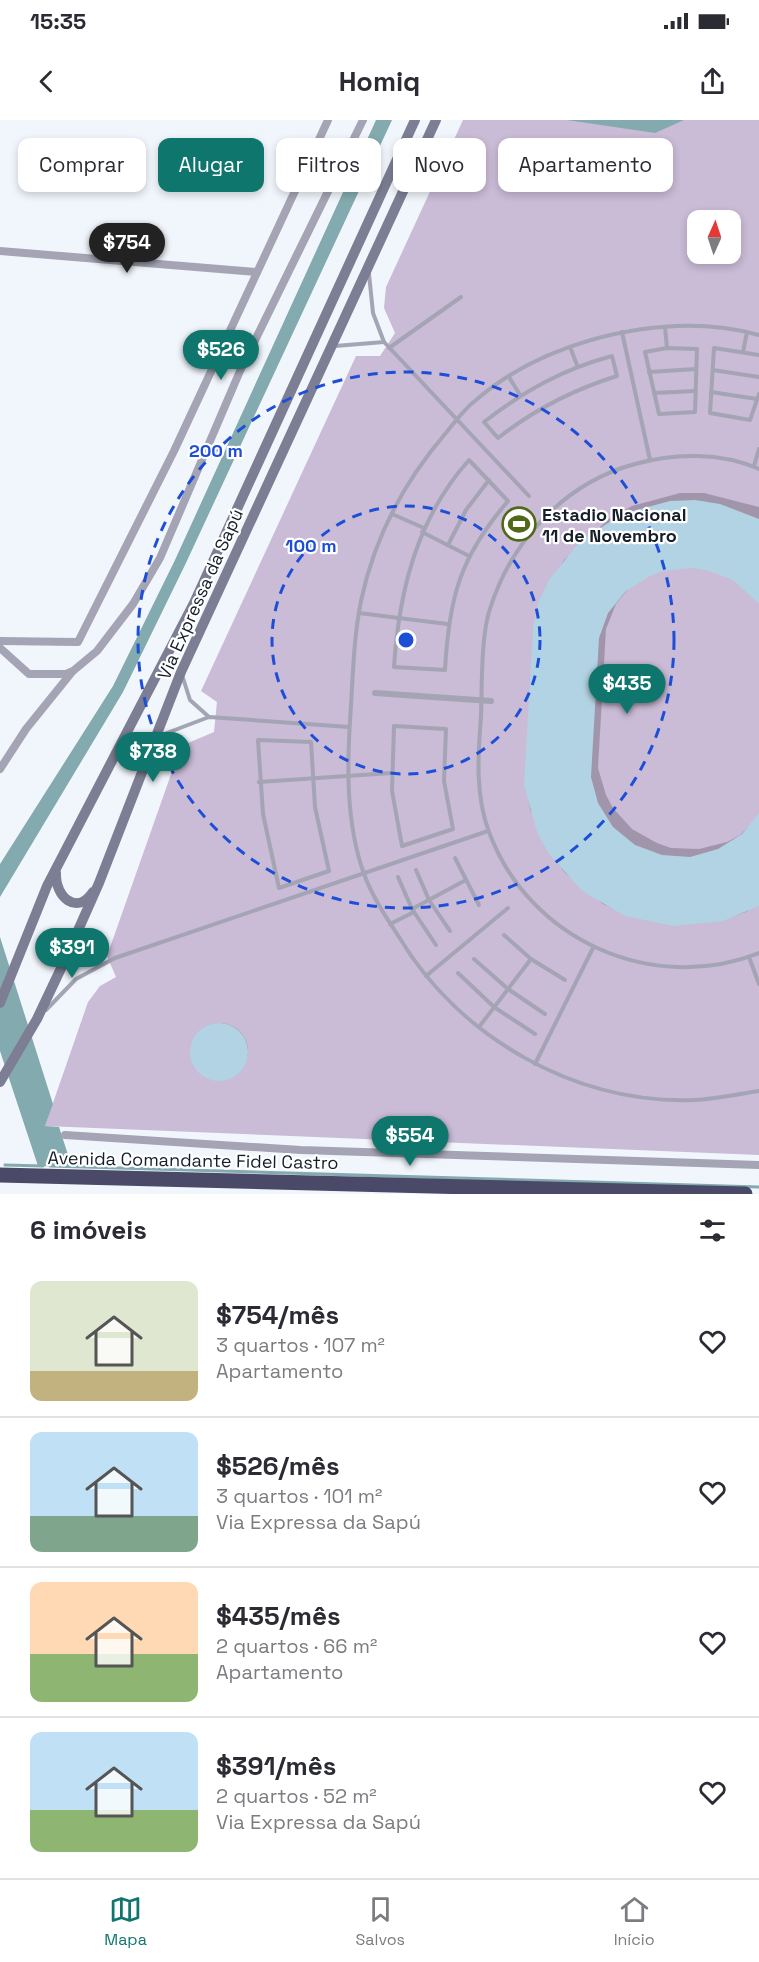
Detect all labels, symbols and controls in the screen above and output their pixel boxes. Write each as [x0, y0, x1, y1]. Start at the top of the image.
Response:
text: 15:35 [30, 7, 86, 35]
text: Homiq [339, 64, 420, 99]
icon: back [30, 65, 63, 98]
icon: share [696, 65, 729, 98]
chip: Comprar [18, 138, 146, 192]
chip: Alugar [158, 138, 264, 192]
chip: Filtros [276, 138, 381, 192]
chip: Novo [393, 138, 486, 192]
chip: Apartamento [498, 138, 673, 192]
north arrow [687, 210, 741, 264]
map controls [687, 210, 741, 264]
pin: $754 [91, 223, 163, 274]
text: $754 [103, 229, 151, 255]
pin: $526 [185, 330, 257, 381]
text: $526 [197, 336, 245, 362]
text: 200 m [189, 439, 243, 462]
place label: Estadio Nacional 11 de Novembro [542, 503, 686, 547]
street label: Via Expressa da Sapú [152, 505, 248, 683]
sports icon: Estadio Nacional 11 de Novembro [501, 506, 537, 542]
text: 100 m [285, 534, 337, 557]
centre of rings [396, 630, 416, 650]
pin: $435 [591, 664, 663, 715]
text: $435 [603, 670, 652, 696]
pin: $738 [117, 732, 189, 783]
text: $738 [129, 738, 177, 764]
pin: $391 [36, 928, 108, 979]
text: $391 [49, 934, 95, 960]
pin: $554 [374, 1116, 446, 1167]
text: $554 [386, 1122, 434, 1148]
street label: Avenida Comandante Fidel Castro [47, 1146, 339, 1174]
text: 6 imóveis [30, 1213, 147, 1247]
icon: filters [696, 1214, 729, 1247]
text: $754/mês [216, 1298, 339, 1332]
icon: home [78, 1305, 150, 1377]
icon: heart [696, 1325, 729, 1358]
text: 3 quartos · 107 m² [216, 1332, 385, 1358]
text: Apartamento [216, 1358, 343, 1384]
text: $526/mês [216, 1449, 340, 1483]
icon: home [78, 1456, 150, 1528]
icon: heart [696, 1476, 729, 1509]
text: 3 quartos · 101 m² [216, 1483, 382, 1509]
text: Via Expressa da Sapú [216, 1509, 421, 1535]
text: $435/mês [216, 1599, 341, 1633]
icon: home [78, 1606, 150, 1678]
icon: heart [696, 1626, 729, 1659]
text: 2 quartos · 66 m² [216, 1633, 377, 1659]
text: Apartamento [216, 1659, 343, 1685]
text: $391/mês [216, 1749, 336, 1783]
icon: home [78, 1756, 150, 1828]
icon: heart [696, 1776, 729, 1809]
text: 2 quartos · 52 m² [216, 1783, 377, 1809]
text: Via Expressa da Sapú [216, 1809, 421, 1835]
tab: Mapa [104, 1893, 147, 1950]
tab: Salvos [355, 1893, 405, 1950]
tab: Início [614, 1893, 655, 1950]

